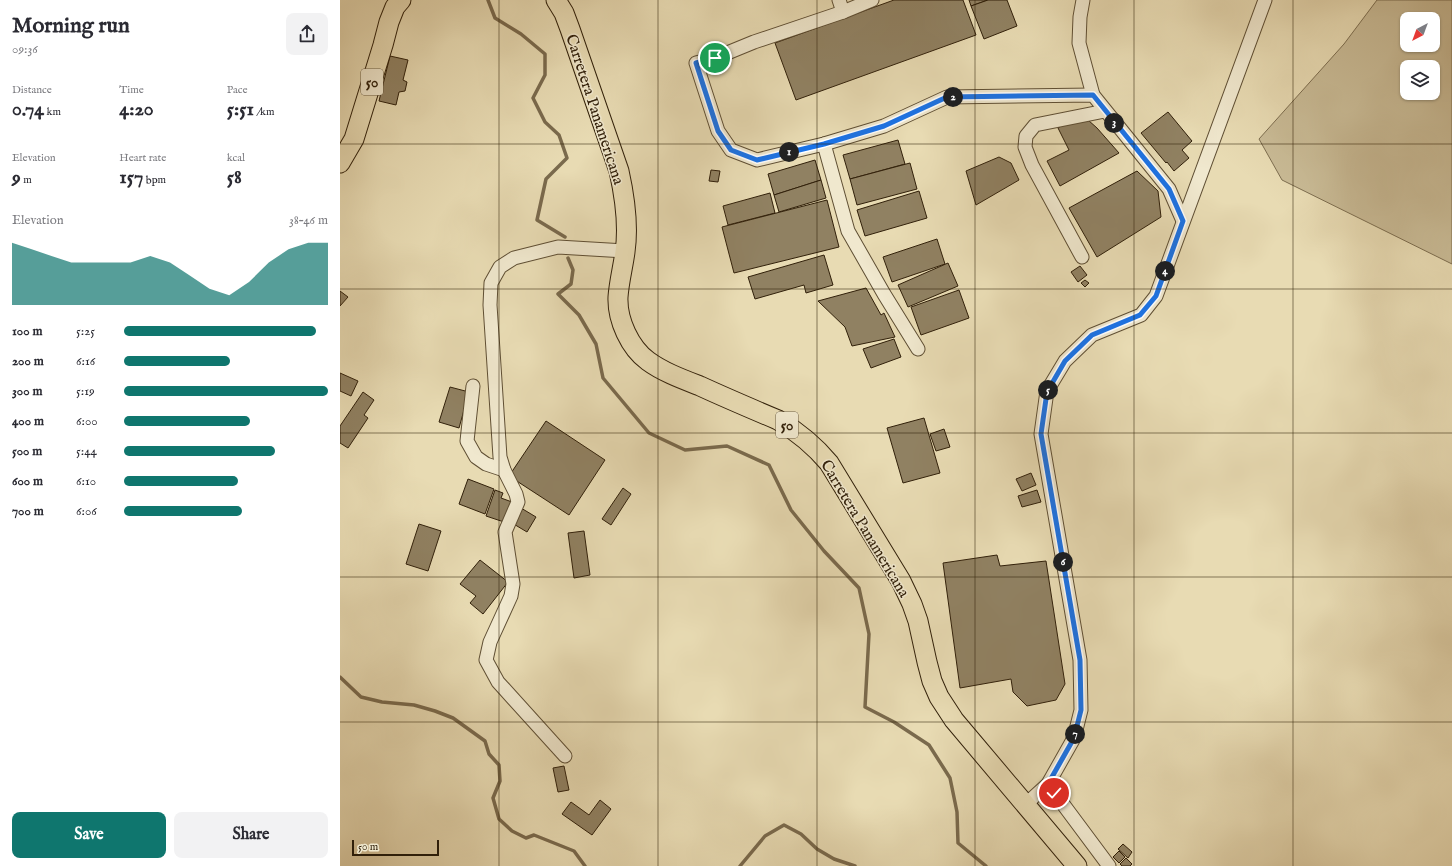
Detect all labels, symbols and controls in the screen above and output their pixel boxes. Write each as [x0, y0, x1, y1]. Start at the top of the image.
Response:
text: Morning run [12, 12, 130, 40]
north arrow [1400, 12, 1440, 52]
map controls [1400, 12, 1440, 100]
button: share [286, 13, 328, 55]
street label: Carretera Panamericana [560, 32, 628, 187]
text: 09:36 [12, 41, 38, 58]
pin [698, 41, 732, 75]
icon: arrive [704, 47, 726, 69]
button: layers [1400, 60, 1440, 100]
road number: 50 [361, 69, 383, 95]
text: Distance [12, 83, 52, 97]
text: Time [119, 83, 144, 97]
text: Pace [227, 83, 247, 97]
pin: 2 [943, 87, 963, 107]
text: 2 [950, 90, 956, 104]
text: 0.74 [12, 97, 44, 122]
text: 4:20 [119, 97, 154, 122]
text: 5:51 [227, 97, 254, 122]
text: km [44, 105, 61, 119]
text: /km [254, 105, 274, 119]
pin: 3 [1104, 113, 1124, 133]
text: 3 [1112, 116, 1116, 130]
pin: 1 [779, 142, 799, 162]
text: 1 [787, 145, 791, 159]
text: Elevation [12, 151, 56, 165]
text: Heart rate [119, 151, 166, 165]
text: kcal [227, 151, 245, 165]
text: 9 [12, 165, 21, 190]
text: 157 [119, 165, 143, 190]
text: 58 [227, 165, 242, 190]
text: m [21, 173, 32, 187]
text: bpm [143, 173, 166, 187]
text: Elevation [12, 212, 64, 229]
text: 38–46 m [289, 212, 328, 229]
pin: 4 [1155, 261, 1175, 281]
text: 4 [1162, 264, 1168, 278]
text: 100 m [12, 323, 42, 340]
text: 5:25 [76, 323, 95, 340]
text: 200 m [12, 353, 44, 370]
text: 6:16 [76, 353, 95, 370]
pin: 5 [1038, 380, 1058, 400]
text: 300 m [12, 383, 43, 400]
text: 5:19 [76, 383, 95, 400]
text: 5 [1046, 383, 1050, 397]
road number: 50 [776, 412, 798, 438]
text: 400 m [12, 413, 44, 430]
text: 6:00 [76, 413, 98, 430]
text: 500 m [12, 443, 42, 460]
text: 5:44 [76, 443, 97, 460]
street label: Carretera Panamericana [815, 457, 913, 602]
text: 600 m [12, 473, 43, 490]
text: 6:10 [76, 473, 96, 490]
text: 700 m [12, 503, 44, 520]
text: 6:06 [76, 503, 97, 520]
pin: 6 [1053, 552, 1073, 572]
text: 6 [1061, 555, 1065, 569]
pin: 7 [1065, 724, 1085, 744]
text: 7 [1072, 727, 1078, 741]
pin [1037, 776, 1071, 810]
icon: check [1043, 782, 1065, 804]
button: Save [12, 812, 166, 858]
button: Share [174, 812, 328, 858]
scale bar [352, 838, 439, 857]
text: 50 m [358, 840, 378, 854]

